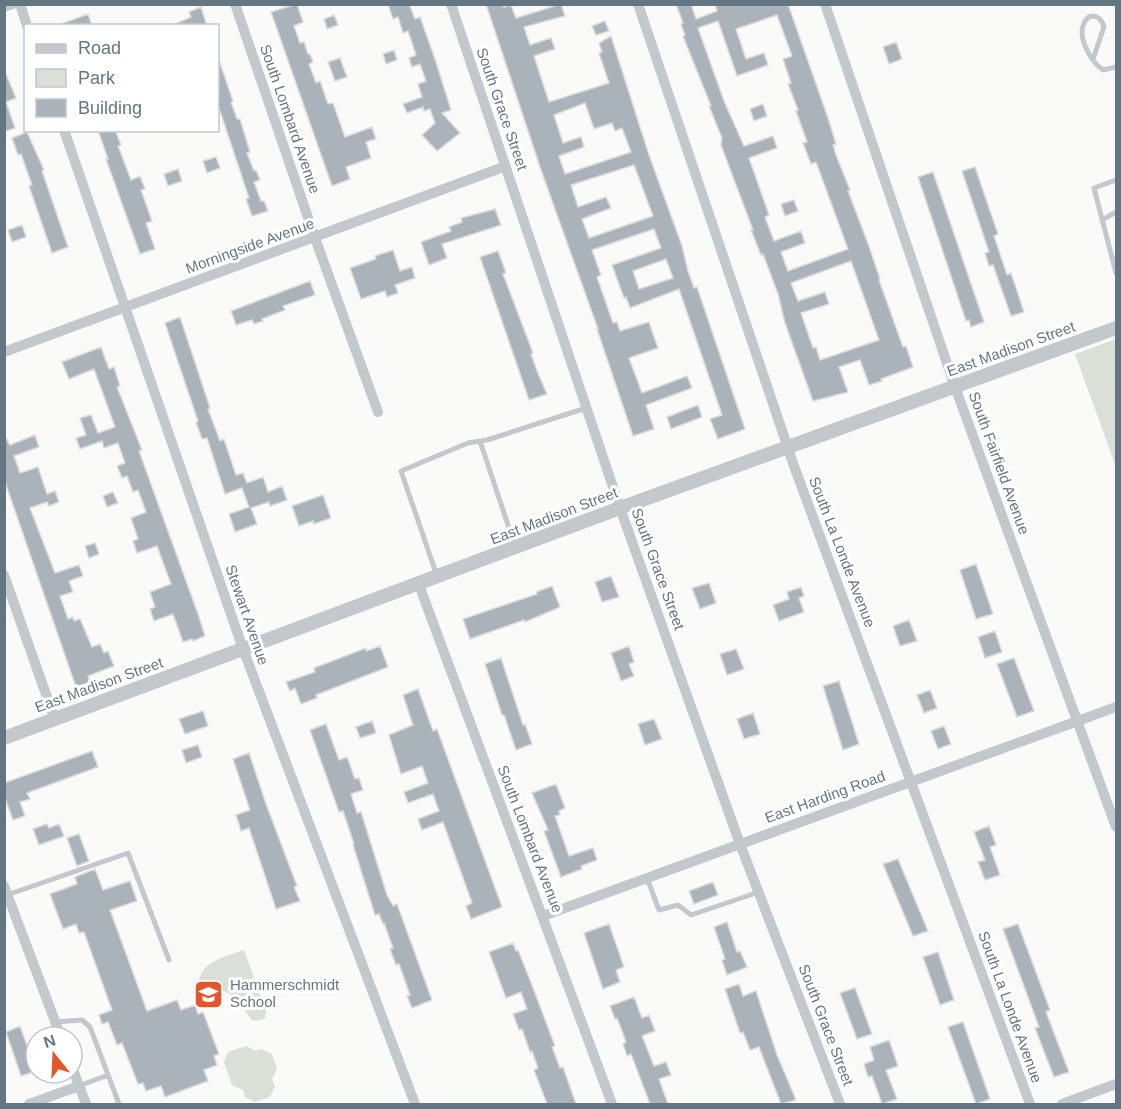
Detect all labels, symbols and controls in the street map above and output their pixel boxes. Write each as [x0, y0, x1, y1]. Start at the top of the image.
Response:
legend [24, 24, 219, 132]
text: Road [78, 38, 121, 58]
street label: South Lombard Avenue [257, 42, 324, 196]
street label: South Grace Street [474, 45, 532, 173]
text: Park [78, 68, 116, 88]
text: Building [78, 98, 142, 118]
street label: Morningside Avenue [183, 214, 316, 277]
street label: East Madison Street [944, 317, 1078, 380]
street label: South Fairfield Avenue [966, 389, 1033, 537]
street label: South La Londe Avenue [806, 474, 879, 629]
street label: East Madison Street [488, 483, 621, 548]
street label: South Grace Street [629, 506, 689, 633]
street label: Stewart Avenue [222, 563, 273, 667]
street label: East Madison Street [32, 653, 166, 716]
street label: South Lombard Avenue [494, 763, 566, 915]
street label: East Harding Road [762, 767, 887, 826]
street label: South La Londe Avenue [975, 929, 1046, 1085]
street label: South Grace Street [796, 962, 858, 1089]
place label: Hammerschmidt School [230, 976, 340, 1010]
school or university icon: Hammerschmidt School [193, 978, 225, 1010]
north arrow [24, 1025, 84, 1085]
text: N [41, 1031, 58, 1051]

